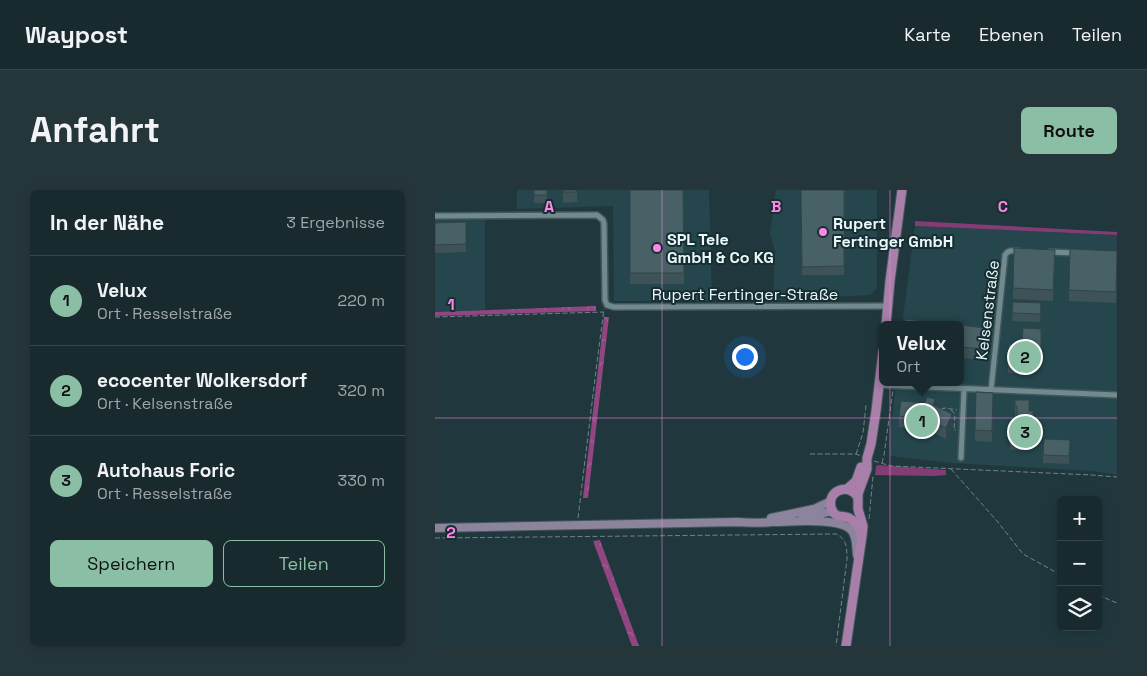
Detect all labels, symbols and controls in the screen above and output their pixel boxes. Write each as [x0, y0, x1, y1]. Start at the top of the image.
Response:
text: Waypost [25, 19, 128, 50]
text: Karte [904, 23, 951, 46]
text: Ebenen [979, 23, 1044, 46]
text: Teilen [1072, 23, 1122, 46]
button: Route [1021, 107, 1117, 154]
text: Anfahrt [30, 108, 160, 152]
text: A [544, 196, 554, 217]
text: B [771, 196, 781, 217]
text: C [998, 196, 1008, 217]
text: In der Nähe [50, 209, 164, 236]
text: 3 Ergebnisse [286, 212, 385, 233]
place label: Rupert Fertinger GmbH [833, 213, 953, 252]
marker: Rupert Fertinger GmbH [817, 226, 829, 238]
place label: SPL Tele GmbH & Co KG [667, 229, 774, 268]
marker: SPL Tele GmbH & Co KG [651, 242, 663, 254]
street label: Kelsenstraße [971, 259, 1004, 361]
text: Velux [97, 278, 147, 303]
street label: Rupert Fertinger-Straße [652, 284, 838, 305]
text: 1 [62, 290, 70, 311]
text: 220 m [338, 290, 385, 311]
text: 1 [447, 294, 455, 315]
text: Ort · Resselstraße [97, 303, 232, 324]
popup [879, 321, 964, 386]
text: Velux [896, 331, 947, 356]
pin: 2 [1009, 338, 1041, 376]
your location [732, 344, 758, 370]
text: Ort [896, 356, 921, 377]
text: ecocenter Wolkersdorf [97, 368, 307, 393]
text: 2 [61, 380, 71, 401]
text: 320 m [338, 380, 385, 401]
text: Ort · Kelsenstraße [97, 393, 233, 414]
pin: 1 [906, 402, 938, 440]
pin: 3 [1009, 413, 1041, 451]
text: Autohaus Foric [97, 458, 235, 483]
text: 3 [61, 470, 71, 491]
text: 330 m [338, 470, 385, 491]
text: Ort · Resselstraße [97, 483, 232, 504]
map controls [1057, 496, 1102, 631]
button: + [1057, 496, 1102, 541]
text: 2 [446, 522, 456, 543]
button: Speichern [50, 540, 213, 587]
button: Teilen [223, 540, 385, 587]
button: − [1057, 541, 1102, 586]
button: layers [1057, 586, 1102, 631]

